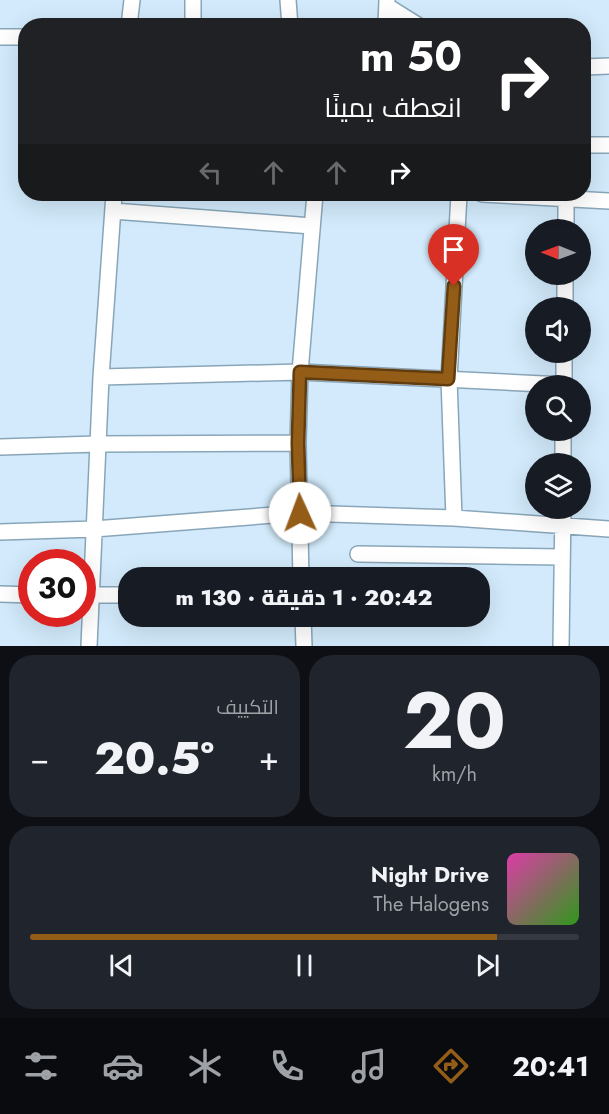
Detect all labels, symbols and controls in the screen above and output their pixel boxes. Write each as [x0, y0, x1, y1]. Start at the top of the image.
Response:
text: 50 m [360, 26, 462, 87]
icon: right [483, 42, 561, 120]
text: انعطف يمينًا [324, 88, 462, 127]
icon: left [194, 156, 227, 189]
icon: ahead [257, 156, 290, 189]
icon: ahead [320, 156, 353, 189]
icon: right [383, 156, 416, 189]
north arrow [525, 219, 591, 285]
map controls [525, 219, 591, 519]
pin [428, 224, 479, 286]
icon: arrive [437, 233, 470, 266]
button: sound [525, 297, 591, 363]
button: search [525, 375, 591, 441]
button: layers [525, 453, 591, 519]
position arrow [268, 481, 332, 545]
speed limit sign: 30 [18, 549, 96, 627]
text: 20:42 · 1 دقيقة · 130 m [176, 581, 433, 613]
text: 20 [403, 665, 506, 777]
text: التكييف [216, 693, 279, 722]
text: 20.5° [94, 726, 214, 791]
text: − [30, 735, 49, 782]
text: + [259, 735, 279, 782]
text: km/h [432, 760, 477, 789]
text: Night Drive [371, 858, 489, 890]
text: The Halogens [373, 890, 489, 919]
icon: previous [105, 949, 138, 982]
icon: pause [288, 949, 321, 982]
icon: next [471, 949, 504, 982]
icon: filters [20, 1045, 62, 1087]
icon: car [102, 1045, 144, 1087]
icon: climate [184, 1045, 226, 1087]
icon: phone [266, 1045, 308, 1087]
icon: music [348, 1045, 390, 1087]
icon: directions [430, 1045, 472, 1087]
text: 20:41 [512, 1047, 589, 1086]

